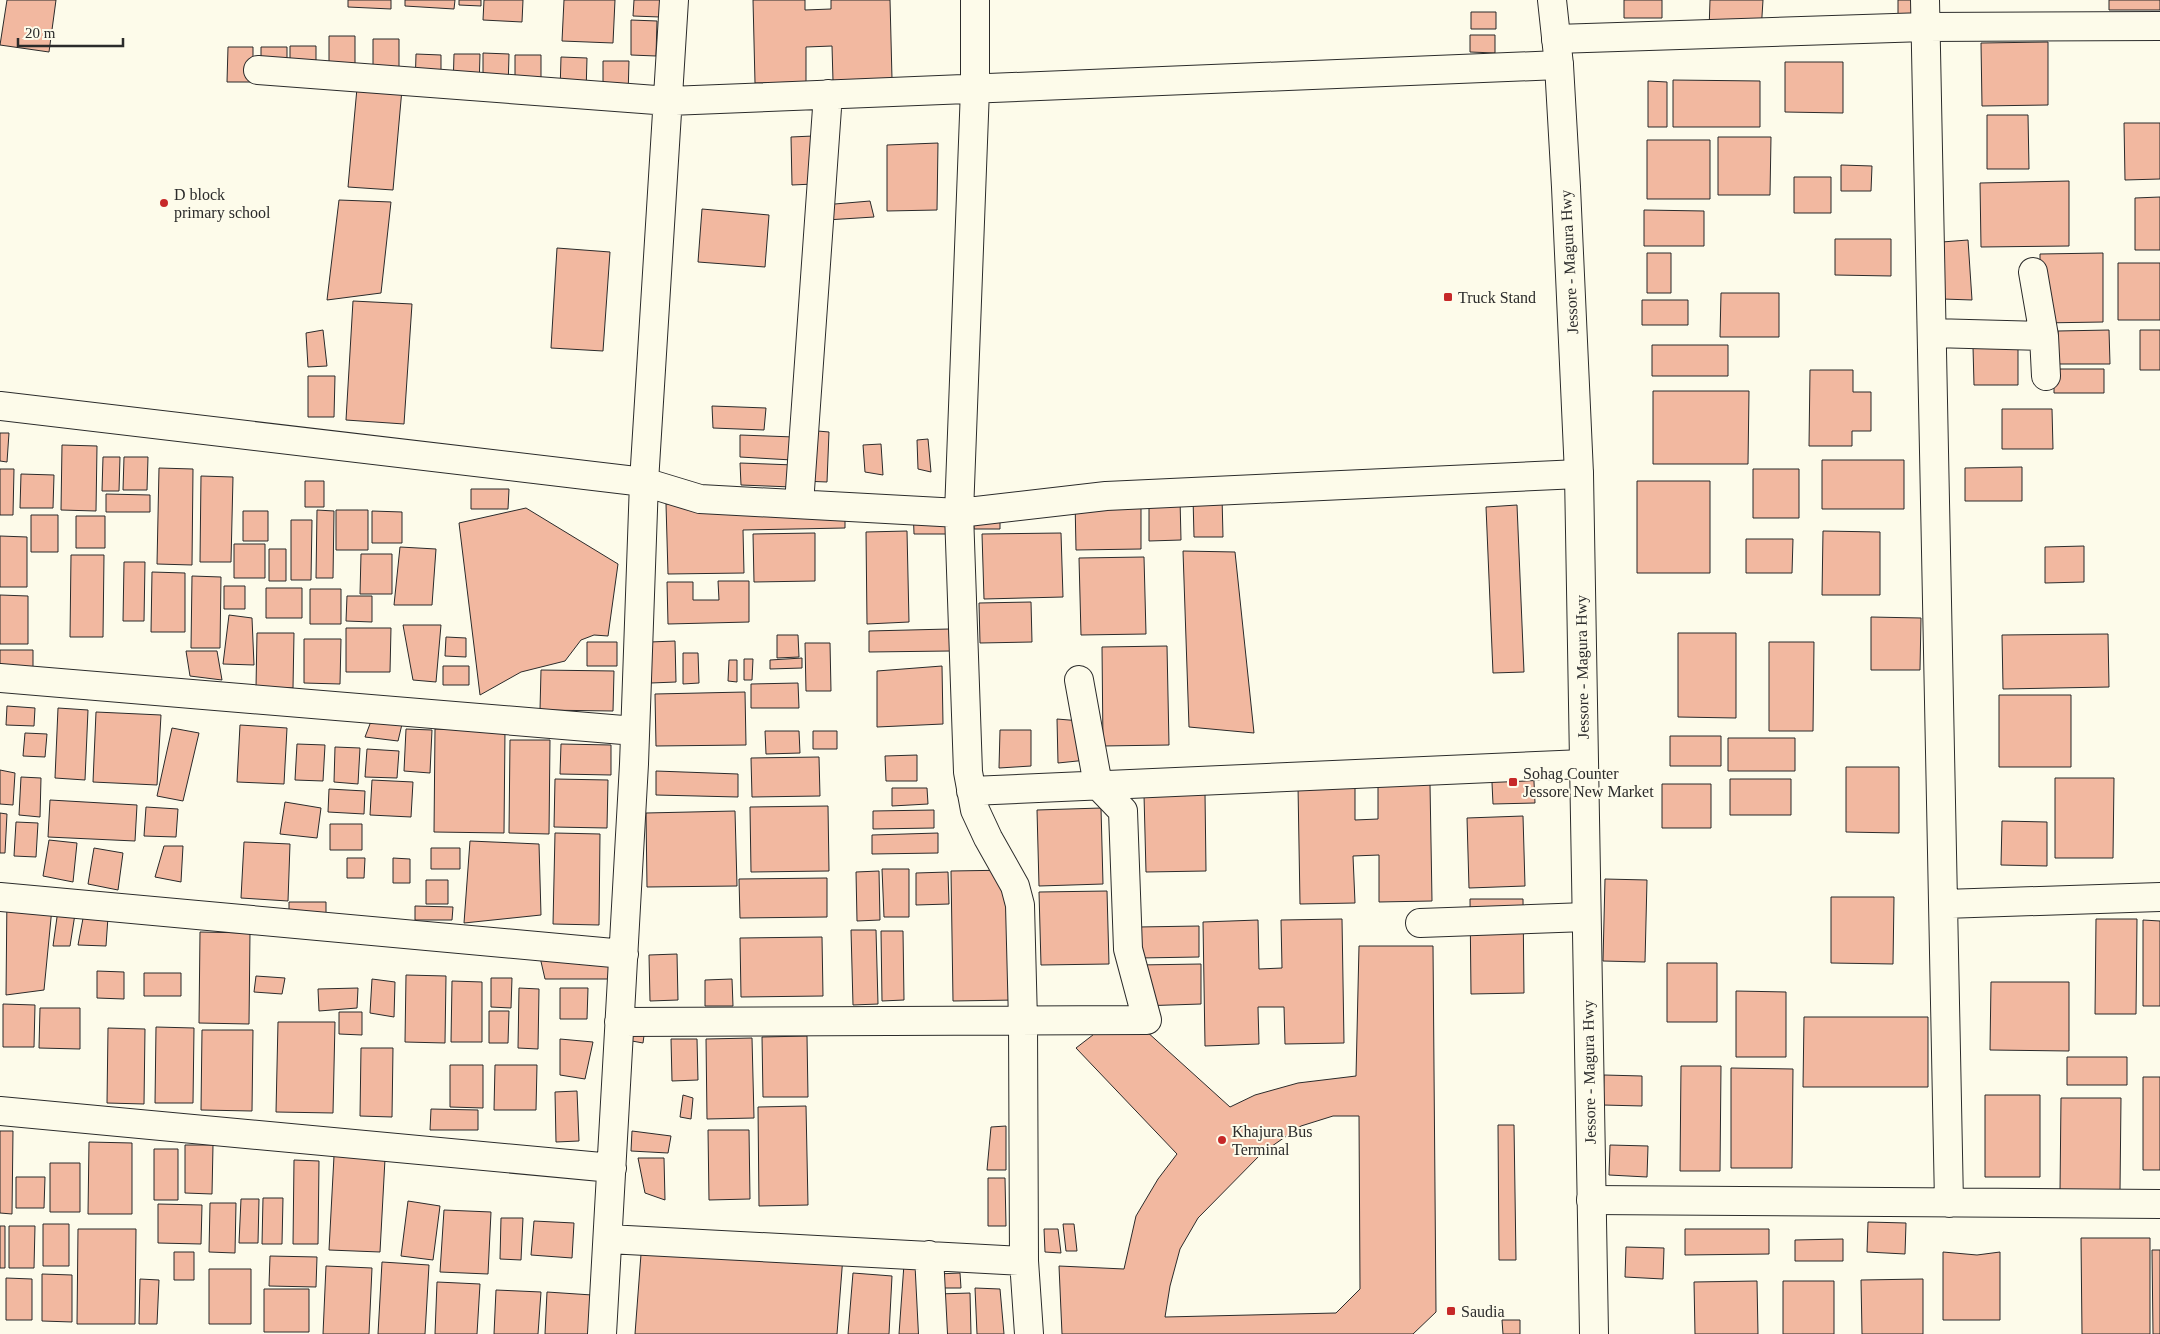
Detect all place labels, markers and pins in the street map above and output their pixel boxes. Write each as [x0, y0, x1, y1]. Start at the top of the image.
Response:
place label: D block primary school [174, 186, 271, 222]
marker: D block primary school [158, 197, 170, 209]
place label: Truck Stand [1458, 289, 1536, 306]
marker: Truck Stand [1442, 291, 1454, 303]
place label: Sohag Counter Jessore New Market [1523, 765, 1654, 800]
marker: Sohag Counter Jessore New Market [1507, 776, 1519, 788]
place label: Khajura Bus Terminal [1232, 1123, 1312, 1158]
marker: Khajura Bus Terminal [1216, 1134, 1228, 1146]
place label: Saudia [1461, 1303, 1505, 1320]
marker: Saudia [1445, 1305, 1457, 1317]

